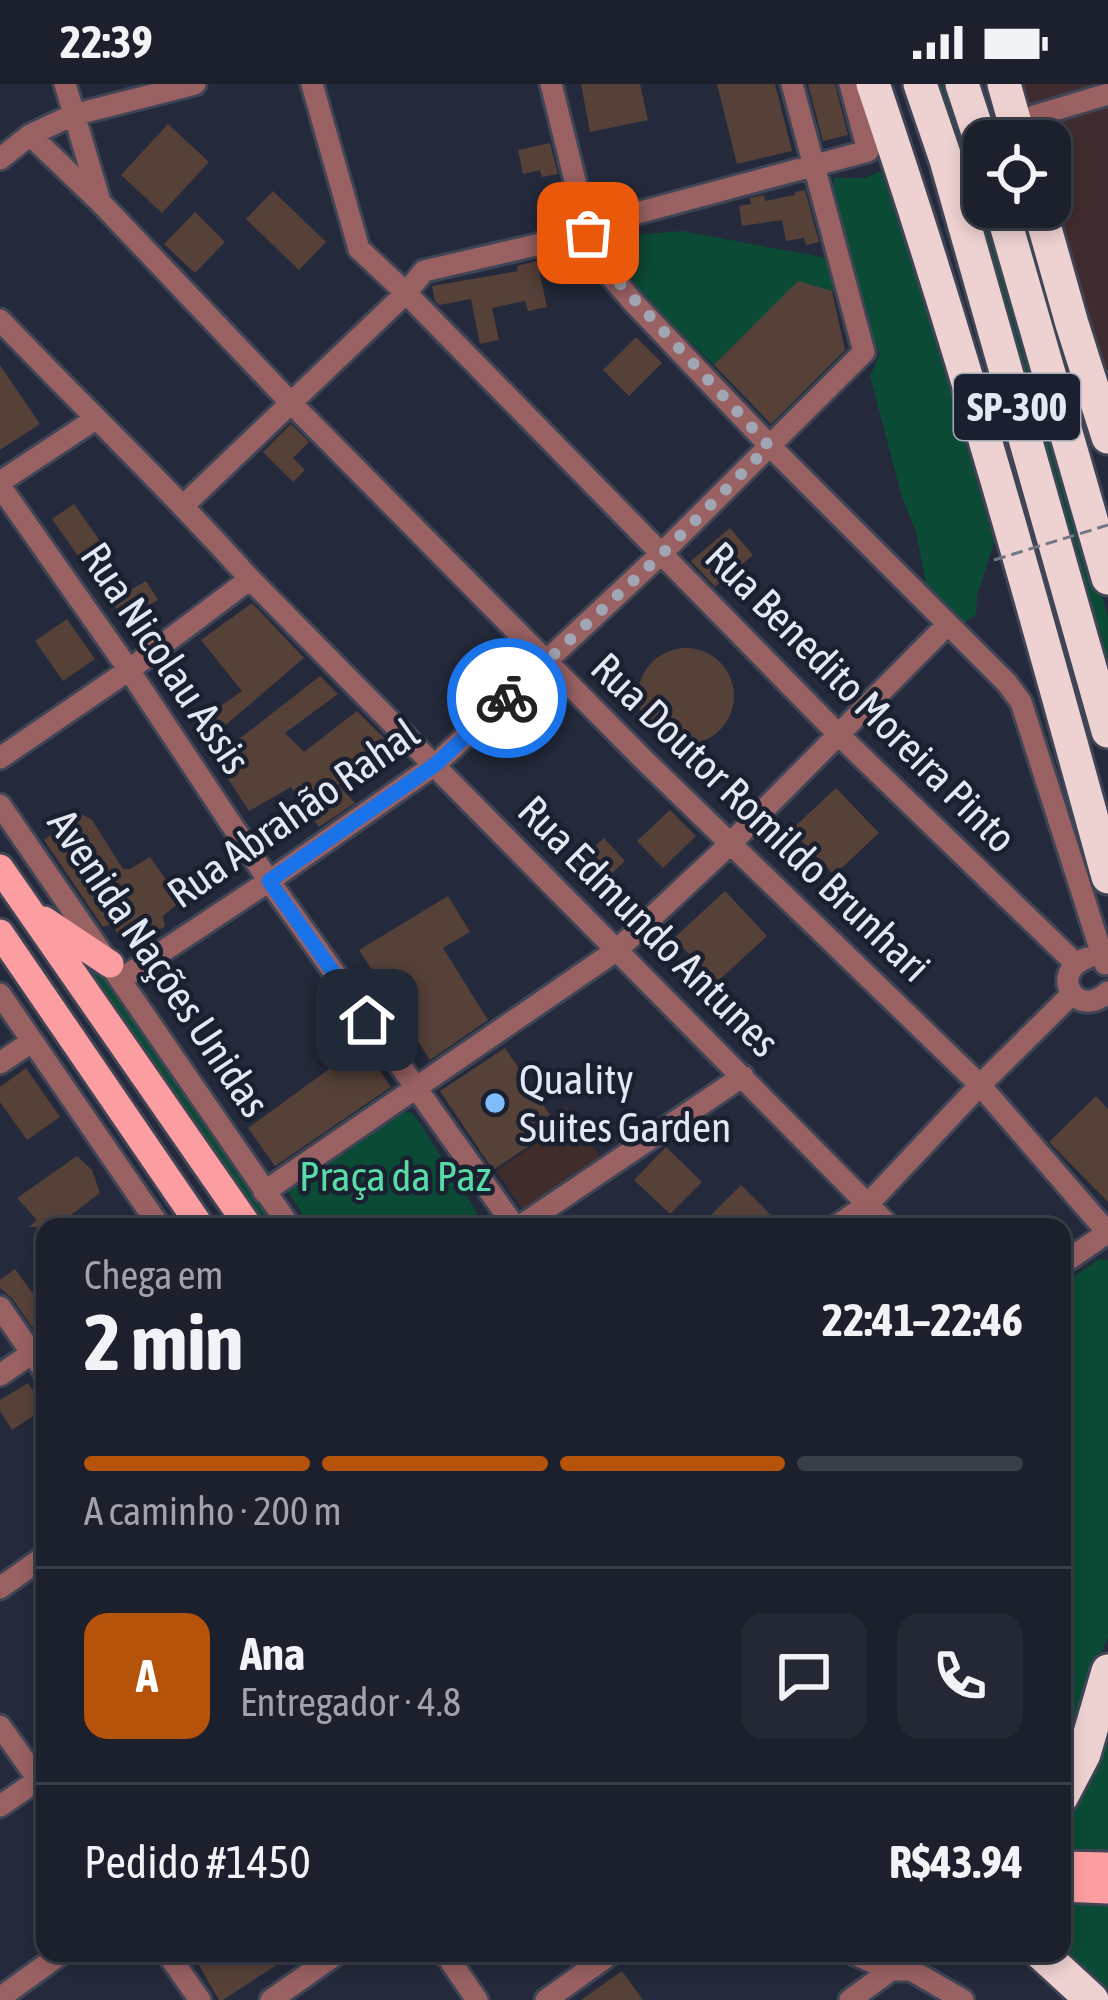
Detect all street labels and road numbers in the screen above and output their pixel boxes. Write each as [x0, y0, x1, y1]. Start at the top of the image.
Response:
road number: SP-300 [954, 374, 1080, 440]
street label: Rua Benedito Moreira Pinto [696, 532, 1026, 862]
street label: Rua Nicolau Assis [71, 534, 261, 782]
street label: Rua Doutor Romildo Brunhari [582, 643, 940, 991]
street label: Rua Abrahão Rahal [158, 709, 428, 917]
street label: Rua Edmundo Antunes [509, 786, 789, 1066]
street label: Avenida Nações Unidas [38, 800, 280, 1126]

